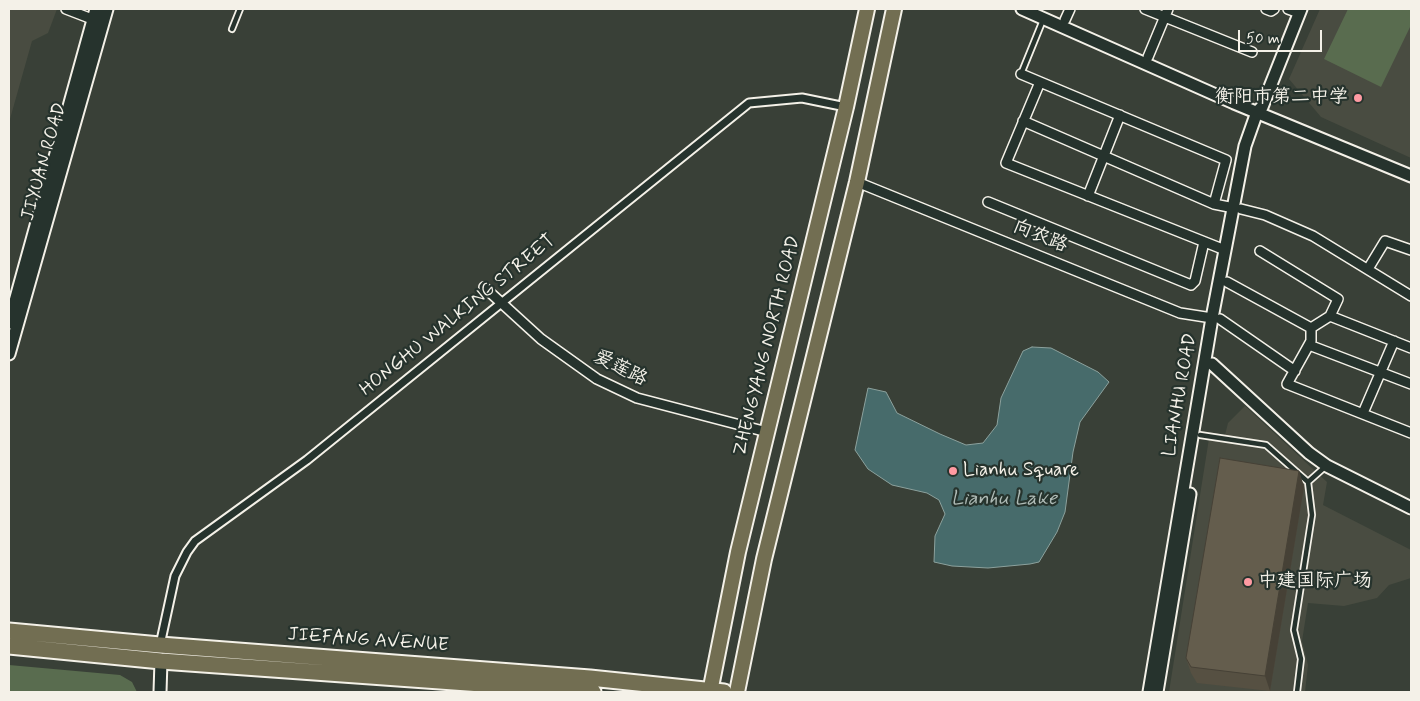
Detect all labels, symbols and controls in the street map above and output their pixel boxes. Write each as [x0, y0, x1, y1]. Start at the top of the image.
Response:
scale bar [1240, 20, 1324, 52]
text: 50 m [1246, 29, 1280, 49]
place label: 衡阳市第二中学 [1215, 87, 1348, 109]
marker: 衡阳市第二中学 [1352, 92, 1364, 104]
street label: JIYUAN ROAD [17, 100, 73, 224]
street label: 向农路 [1009, 216, 1071, 258]
street label: HONGHU WALKING STREET [356, 230, 560, 402]
street label: ZHENGYANG NORTH ROAD [730, 234, 806, 458]
street label: LIANHU ROAD [1159, 332, 1203, 458]
street label: 爱莲路 [589, 346, 651, 392]
place label: Lianhu Square [963, 460, 1079, 482]
marker: Lianhu Square [947, 465, 959, 477]
water label: Lianhu Lake [951, 488, 1057, 512]
place label: 中建国际广场 [1258, 571, 1372, 593]
marker: 中建国际广场 [1242, 576, 1254, 588]
street label: JIEFANG AVENUE [287, 624, 449, 658]

